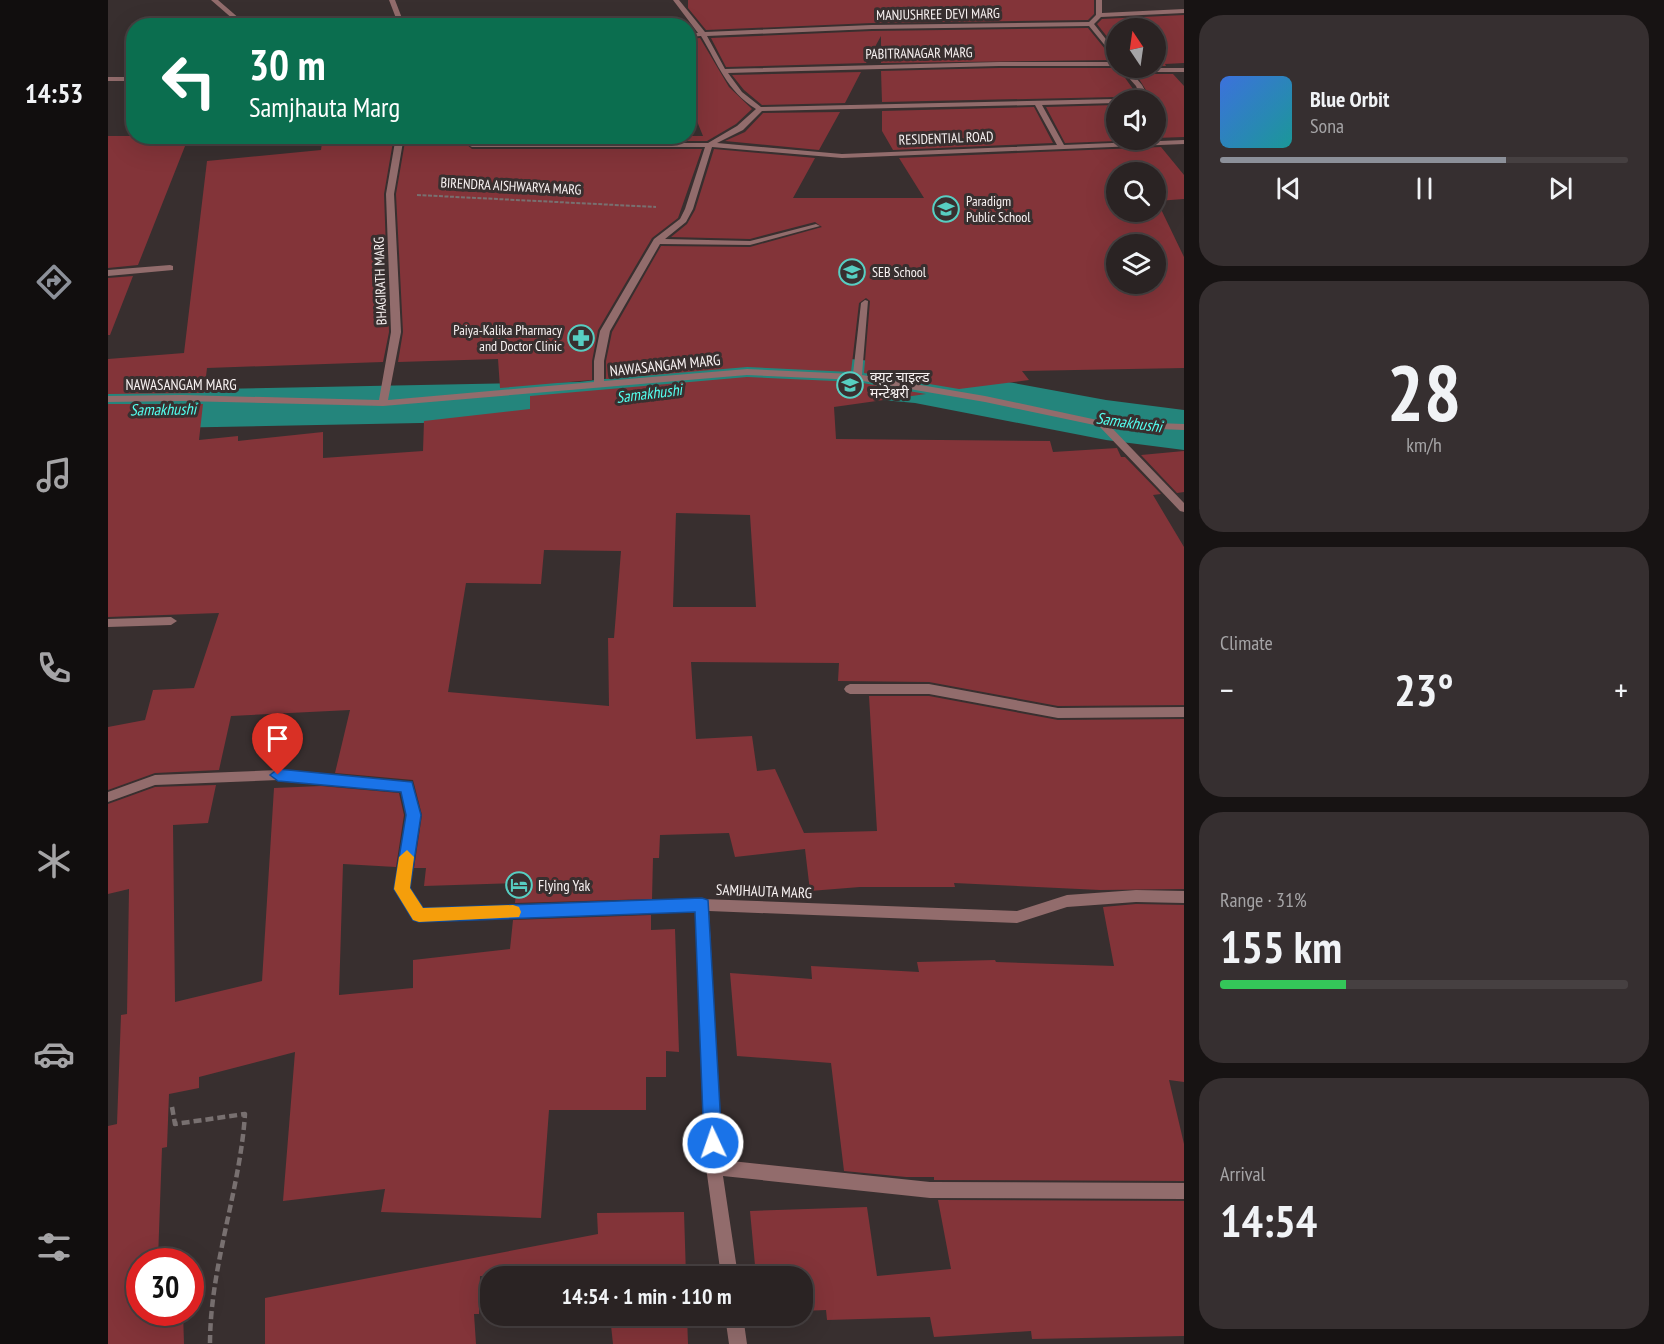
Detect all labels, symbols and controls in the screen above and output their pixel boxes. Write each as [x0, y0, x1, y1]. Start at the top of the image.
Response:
street label: MANJUSHREE DEVI MARG [876, 4, 1000, 24]
north arrow [1106, 18, 1166, 78]
map controls [1106, 18, 1166, 294]
text: 30 m [249, 37, 326, 92]
icon: left [150, 42, 228, 120]
street label: PABITRANAGAR MARG [865, 43, 973, 63]
text: 14:53 [25, 76, 83, 110]
text: Blue Orbit [1310, 85, 1389, 113]
text: Samjhauta Marg [249, 90, 400, 124]
button: sound [1106, 90, 1166, 150]
text: Sona [1310, 113, 1344, 139]
street label: RESIDENTIAL ROAD [898, 127, 994, 149]
button: search [1106, 162, 1166, 222]
icon: previous [1272, 172, 1305, 205]
icon: pause [1408, 172, 1441, 205]
icon: next [1544, 172, 1577, 205]
street label: BIRENDRA AISHWARYA MARG [440, 173, 582, 199]
place label: Paradigm Public School [966, 192, 1031, 226]
school or university icon: Paradigm Public School [931, 194, 961, 224]
button: layers [1106, 234, 1166, 294]
street label: BHAGIRATH MARG [369, 236, 391, 325]
school or university icon: SEB School [837, 257, 867, 287]
icon: directions [33, 261, 75, 303]
place label: SEB School [872, 263, 927, 281]
place label: Paiya-Kalika Pharmacy and Doctor Clinic [453, 321, 563, 355]
pharmacy icon: Paiya-Kalika Pharmacy and Doctor Clinic [566, 323, 596, 353]
text: 28 [1387, 342, 1461, 443]
street label: NAWASANGAM MARG [609, 350, 721, 380]
place label: क्युट चाइल्ड मन्टेश्वरी [870, 368, 930, 402]
school or university icon: क्युट चाइल्ड मन्टेश्वरी [835, 370, 865, 400]
street label: NAWASANGAM MARG [125, 375, 237, 394]
water label: Samakhushi [615, 379, 686, 407]
water label: Samakhushi [130, 398, 199, 420]
water label: Samakhushi [1095, 407, 1166, 437]
text: km/h [1406, 432, 1442, 458]
icon: music [33, 454, 75, 496]
text: Climate [1220, 630, 1273, 656]
icon: phone [33, 647, 75, 689]
text: 23° [1394, 660, 1454, 718]
text: − [1220, 668, 1234, 711]
text: + [1614, 668, 1628, 711]
pin [252, 713, 303, 775]
icon: arrive [261, 722, 294, 755]
icon: climate [33, 840, 75, 882]
hotel icon: Flying Yak [504, 870, 534, 900]
place label: Flying Yak [538, 876, 590, 895]
street label: SAMJHAUTA MARG [716, 880, 812, 902]
text: Range · 31% [1220, 887, 1307, 913]
text: 155 km [1220, 917, 1342, 975]
icon: car [33, 1033, 75, 1075]
position arrow [681, 1111, 745, 1175]
text: Arrival [1220, 1161, 1265, 1187]
text: 14:54 [1220, 1191, 1317, 1249]
icon: filters [33, 1226, 75, 1268]
speed limit sign: 30 [126, 1248, 204, 1326]
text: 14:54 · 1 min · 110 m [561, 1282, 732, 1310]

